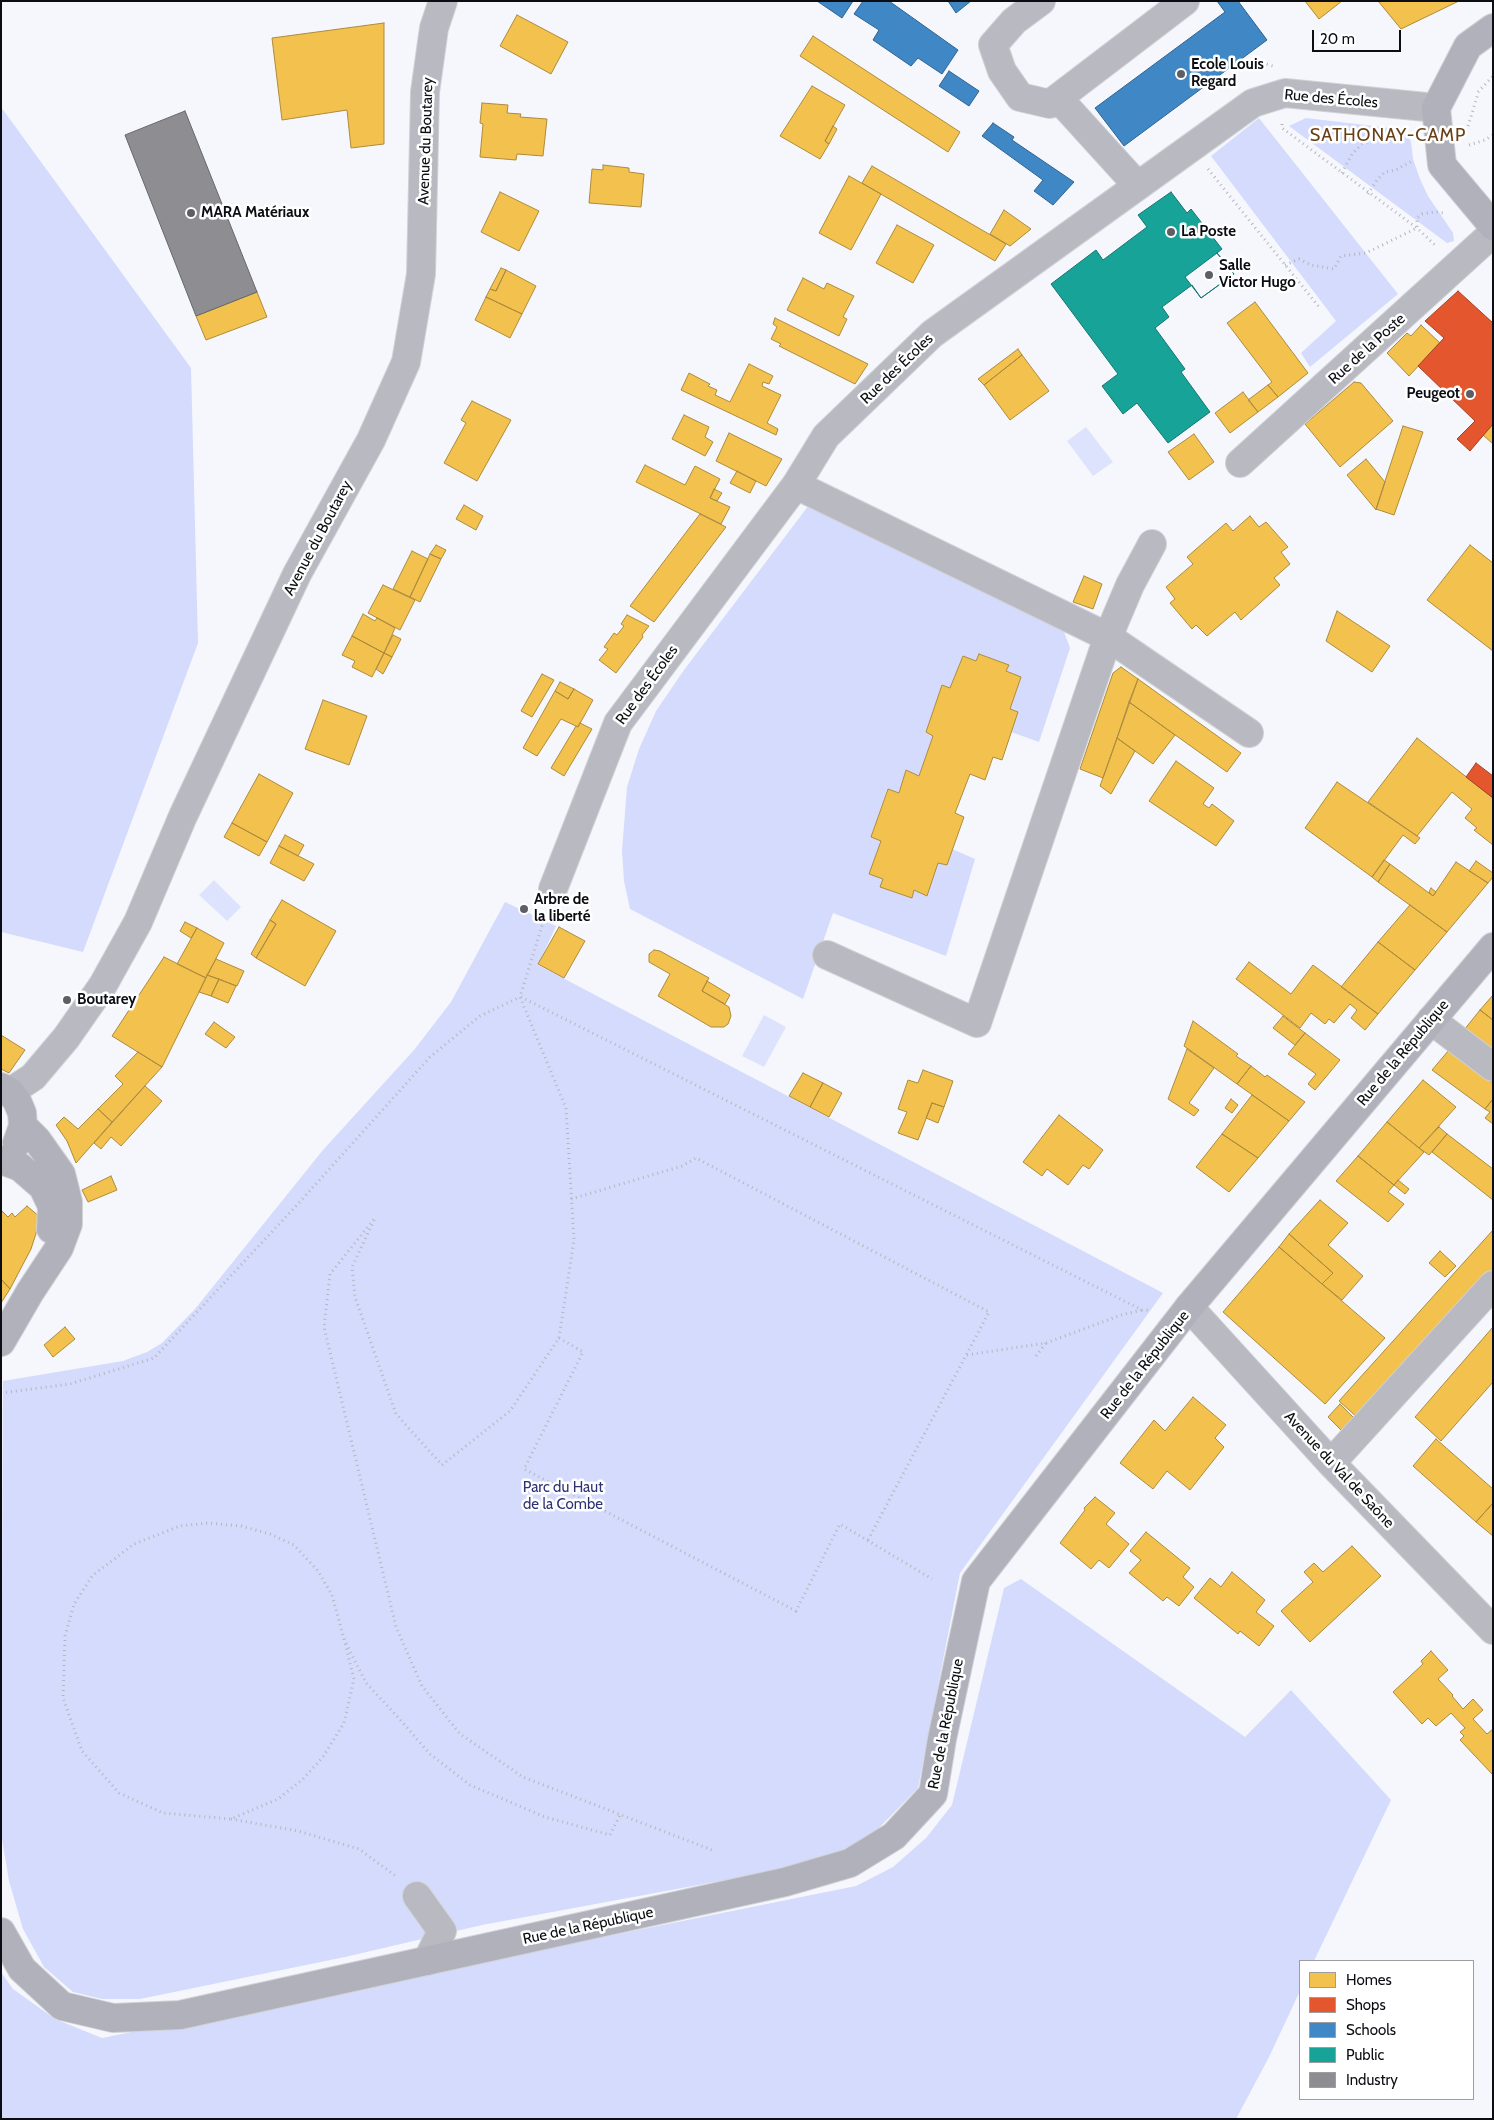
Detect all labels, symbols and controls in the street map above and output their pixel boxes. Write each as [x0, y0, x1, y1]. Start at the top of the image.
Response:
scale bar [1314, 20, 1403, 52]
text: 20 m [1320, 30, 1355, 48]
place label: Ecole Louis Regard [1191, 56, 1264, 91]
marker: Ecole Louis Regard [1175, 68, 1187, 80]
street label: Avenue du Boutarey [415, 77, 437, 205]
street label: Rue des Écoles [1284, 86, 1378, 112]
district label: SATHONAY-CAMP [1308, 125, 1468, 147]
place label: MARA Matériaux [201, 204, 309, 222]
marker: MARA Matériaux [185, 207, 197, 219]
place label: La Poste [1181, 223, 1236, 241]
marker: La Poste [1165, 226, 1177, 238]
place label: Salle Victor Hugo [1219, 257, 1296, 292]
marker: Salle Victor Hugo [1203, 269, 1215, 281]
street label: Rue de la Poste [1325, 310, 1409, 388]
street label: Rue des Écoles [857, 330, 937, 408]
place label: Peugeot [1406, 385, 1460, 403]
marker: Peugeot [1464, 388, 1476, 400]
street label: Avenue du Boutarey [280, 477, 356, 599]
street label: Rue des Écoles [612, 642, 682, 728]
place label: Arbre de la liberté [534, 891, 590, 926]
marker: Arbre de la liberté [518, 903, 530, 915]
place label: Boutarey [77, 991, 136, 1009]
marker: Boutarey [61, 994, 73, 1006]
street label: Rue de la République [1353, 996, 1453, 1110]
street label: Rue de la République [1097, 1307, 1193, 1423]
street label: Avenue du Val de Saône [1280, 1408, 1398, 1532]
park label: Parc du Haut de la Combe [523, 1479, 603, 1514]
street label: Rue de la République [924, 1657, 968, 1791]
street label: Rue de la République [521, 1903, 655, 1949]
legend [1299, 1960, 1474, 2100]
text: Homes [1346, 1971, 1392, 1989]
text: Shops [1346, 1996, 1386, 2014]
text: Schools [1346, 2021, 1396, 2039]
text: Public [1346, 2046, 1384, 2064]
text: Industry [1346, 2071, 1398, 2089]

